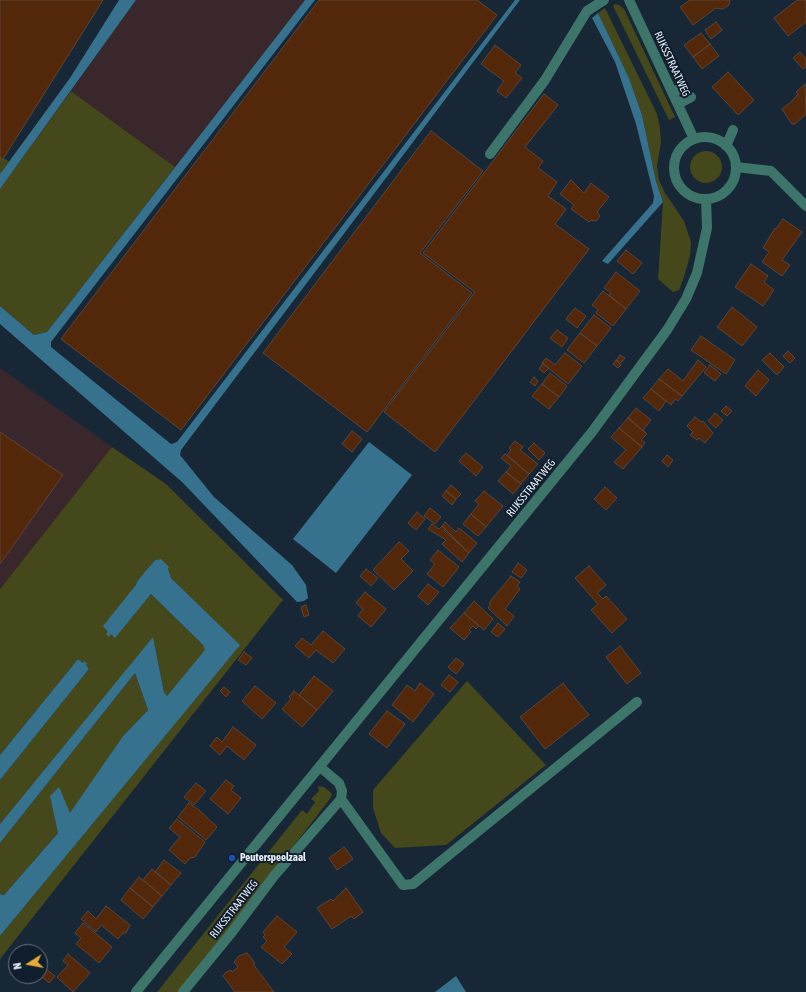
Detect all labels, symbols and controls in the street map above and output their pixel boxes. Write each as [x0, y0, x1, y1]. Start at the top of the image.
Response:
street label: RIJKSSTRAATWEG [651, 29, 693, 99]
street label: RIJKSSTRAATWEG [504, 456, 558, 520]
place label: Peuterspeelzaal [240, 851, 306, 865]
marker: Peuterspeelzaal [227, 853, 237, 863]
street label: RIJKSSTRAATWEG [207, 877, 261, 941]
north arrow [8, 944, 48, 984]
text: N [11, 962, 24, 970]

